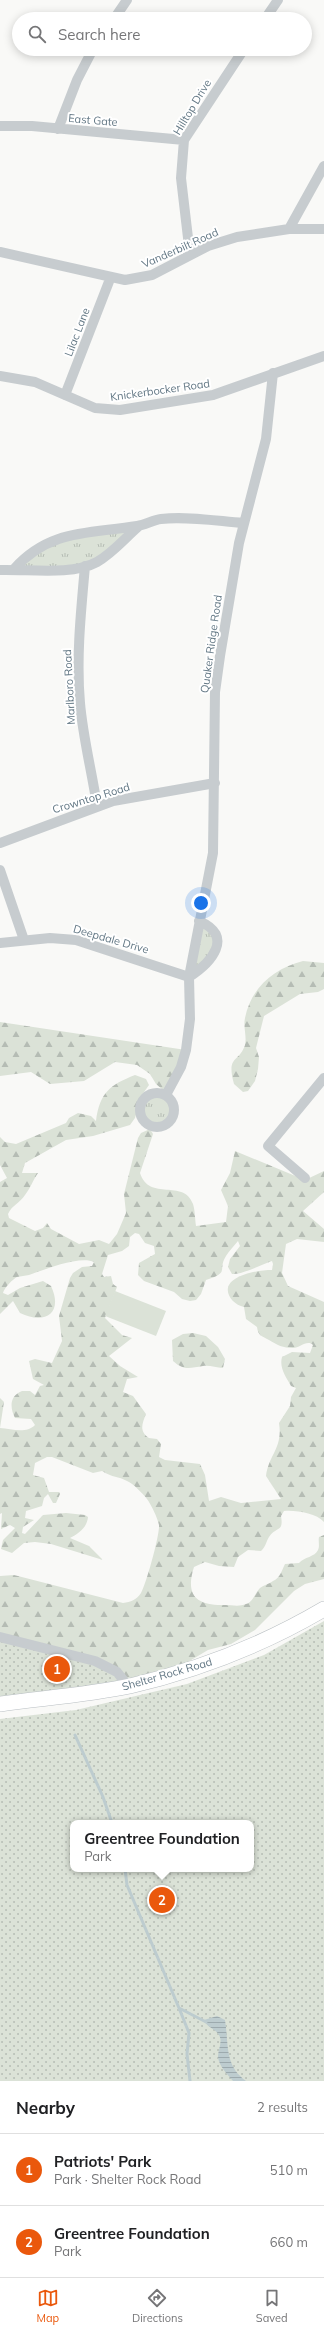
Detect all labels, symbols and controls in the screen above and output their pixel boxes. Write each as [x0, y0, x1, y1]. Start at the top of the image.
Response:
search box [12, 12, 312, 56]
icon: search [26, 23, 48, 45]
text: Search here [58, 25, 140, 44]
street label: Hilltop Drive [170, 77, 214, 137]
street label: East Gate [68, 111, 118, 129]
street label: Vanderbilt Road [140, 225, 220, 271]
street label: Lilac Lane [61, 306, 93, 358]
street label: Knickerbocker Road [109, 376, 211, 404]
street label: Quaker Ridge Road [197, 594, 225, 694]
street label: Marlboro Road [60, 649, 78, 725]
street label: Crowntop Road [51, 780, 131, 816]
your location [191, 893, 211, 913]
street label: Deepdale Drive [72, 922, 150, 956]
pin: 1 [44, 1654, 70, 1684]
street label: Shelter Rock Road [120, 1654, 214, 1694]
popup [70, 1820, 254, 1872]
text: Greentree Foundation [84, 1829, 240, 1848]
text: Park [84, 1848, 112, 1864]
pin: 2 [149, 1885, 175, 1915]
text: Nearby [16, 2097, 75, 2118]
text: 2 results [257, 2099, 308, 2115]
text: Patriots' Park [54, 2152, 151, 2171]
text: 1 [25, 2162, 33, 2178]
text: 510 m [270, 2162, 308, 2178]
text: Park · Shelter Rock Road [54, 2171, 201, 2187]
text: Greentree Foundation [54, 2224, 210, 2243]
text: 2 [25, 2234, 33, 2250]
text: 660 m [270, 2234, 308, 2250]
text: Park [54, 2243, 81, 2259]
tab: Map [36, 2287, 59, 2325]
tab: Directions [132, 2287, 183, 2325]
tab: Saved [256, 2287, 288, 2325]

